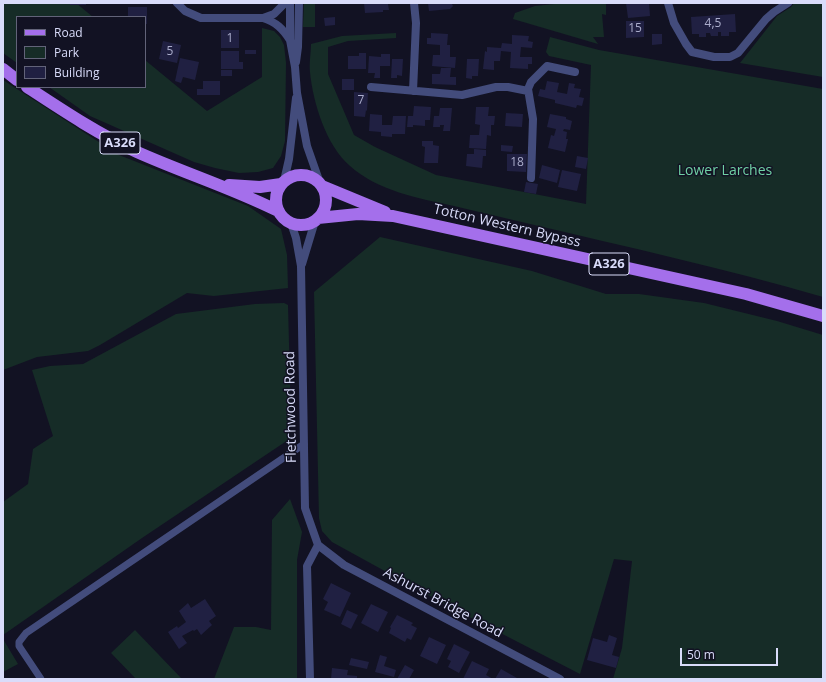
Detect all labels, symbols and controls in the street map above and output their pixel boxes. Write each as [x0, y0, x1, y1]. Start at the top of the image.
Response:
legend [16, 16, 146, 88]
house number: 4,5 [705, 17, 721, 31]
house number: 15 [628, 22, 642, 36]
text: Road [54, 24, 83, 41]
house number: 1 [227, 32, 233, 46]
text: Park [54, 44, 79, 61]
house number: 5 [167, 45, 173, 59]
text: Building [54, 64, 99, 81]
house number: 7 [358, 94, 364, 108]
road number: A326 [100, 132, 140, 154]
house number: 18 [510, 156, 524, 170]
park label: Lower Larches [678, 163, 772, 179]
street label: Totton Western Bypass [432, 201, 582, 251]
road number: A326 [589, 253, 629, 275]
street label: Fletchwood Road [282, 351, 300, 463]
street label: Ashurst Bridge Road [380, 564, 506, 642]
scale bar [682, 640, 780, 666]
text: 50 m [687, 646, 715, 663]

